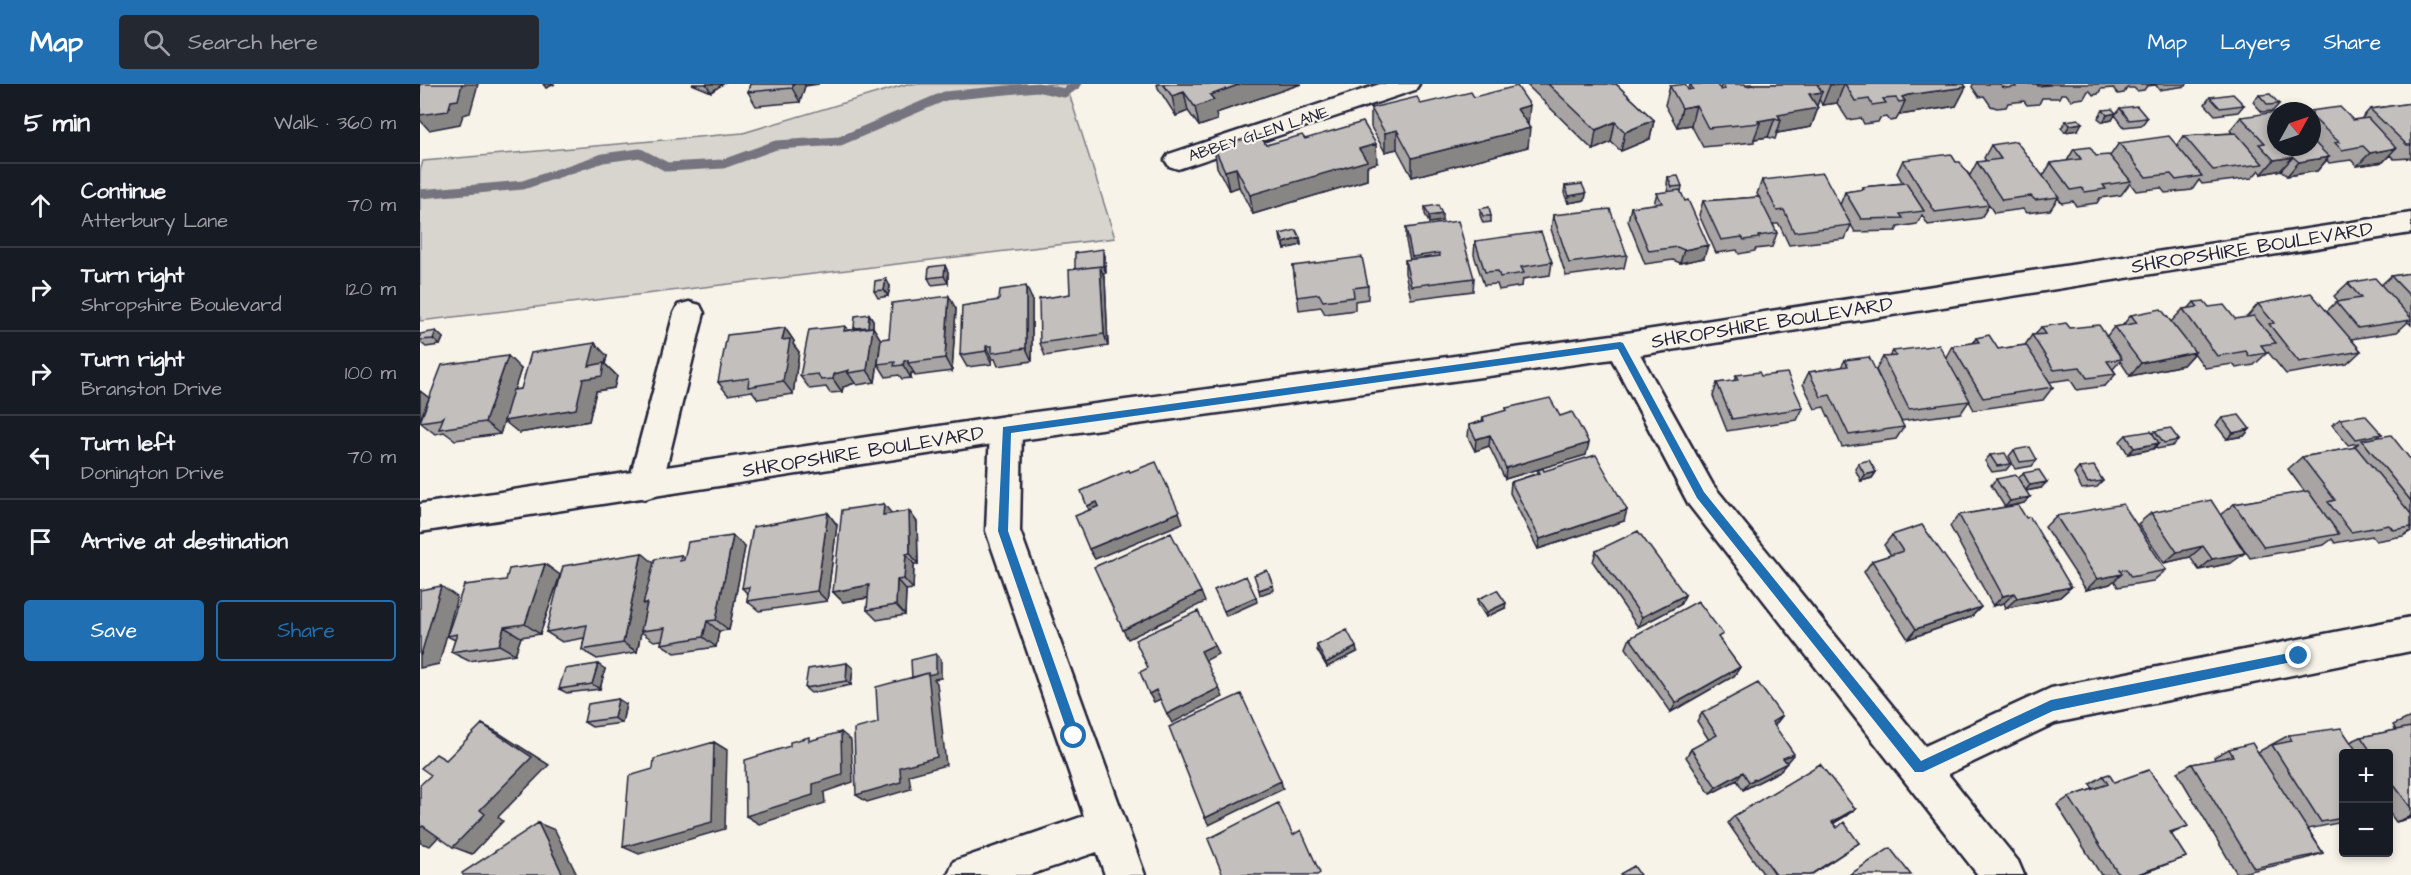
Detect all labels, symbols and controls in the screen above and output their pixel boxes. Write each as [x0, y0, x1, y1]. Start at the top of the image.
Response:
search box [119, 15, 539, 69]
text: Map [30, 23, 83, 62]
icon: search [140, 26, 173, 59]
text: Search here [188, 27, 318, 58]
text: Map [2147, 28, 2187, 57]
text: Layers [2220, 28, 2290, 57]
text: Share [2323, 28, 2381, 57]
street label: ABBEY GLEN LANE [1185, 101, 1332, 167]
north arrow [2267, 102, 2321, 156]
text: 5 min [24, 105, 90, 141]
text: Walk · 360 m [274, 109, 396, 137]
text: Continue [81, 176, 166, 207]
icon: ahead [24, 189, 57, 222]
text: 70 m [348, 191, 396, 219]
text: Atterbury Lane [81, 207, 228, 235]
street label: SHROPSHIRE BOULEVARD [2129, 215, 2375, 281]
text: Turn right [81, 260, 184, 291]
icon: right [24, 273, 57, 306]
text: 120 m [346, 275, 396, 303]
street label: SHROPSHIRE BOULEVARD [1649, 290, 1895, 356]
text: Shropshire Boulevard [81, 291, 281, 319]
text: Turn right [81, 344, 184, 375]
icon: right [24, 357, 57, 390]
text: 100 m [345, 359, 396, 387]
text: Branston Drive [81, 375, 222, 403]
street label: SHROPSHIRE BOULEVARD [740, 419, 986, 485]
text: Turn left [81, 428, 175, 459]
icon: left [24, 441, 57, 474]
text: 70 m [348, 443, 396, 471]
text: Donington Drive [81, 459, 224, 487]
icon: arrive [24, 525, 57, 558]
text: Arrive at destination [81, 526, 288, 557]
button: Save [24, 600, 204, 661]
button: Share [216, 600, 396, 661]
route end [2285, 642, 2311, 668]
route start [1060, 722, 1086, 748]
map controls [2339, 749, 2393, 857]
button: + [2339, 749, 2393, 803]
button: − [2339, 803, 2393, 857]

